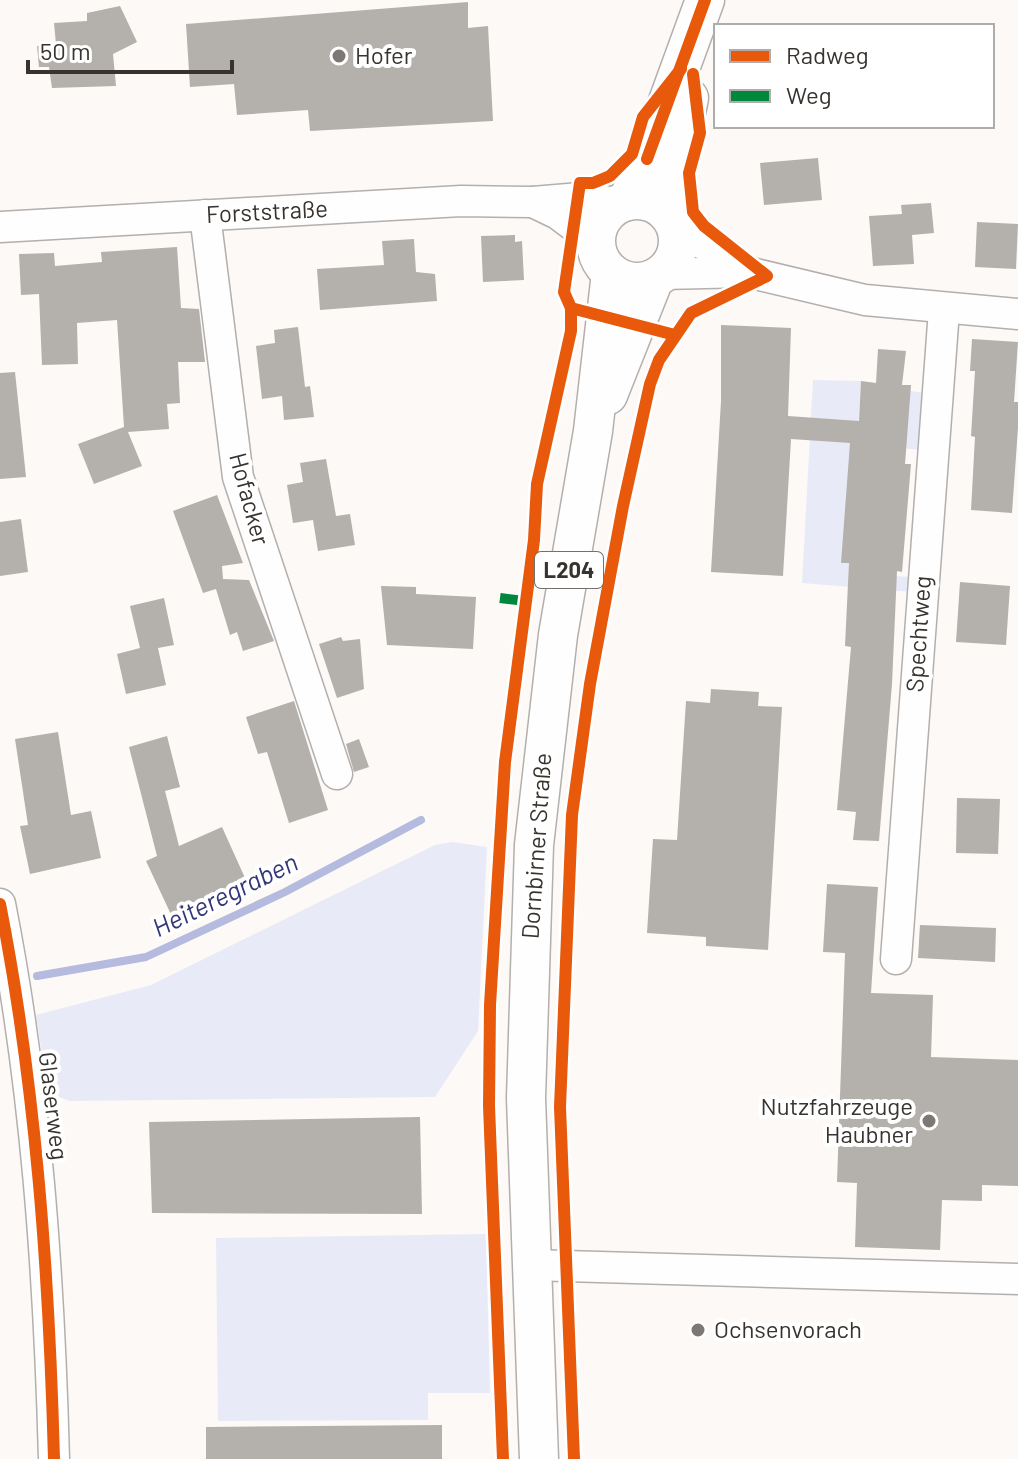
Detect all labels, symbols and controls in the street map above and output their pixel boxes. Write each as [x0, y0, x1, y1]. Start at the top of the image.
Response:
scale bar [28, 24, 232, 74]
legend [714, 24, 994, 128]
text: 50 m [40, 36, 91, 65]
place label: Hofer [355, 40, 413, 69]
text: Radweg [786, 40, 869, 69]
marker: Hofer [330, 47, 348, 65]
text: Weg [786, 80, 832, 109]
street label: Forststraße [205, 193, 329, 228]
street label: Hofacker [224, 449, 277, 548]
road number: L204 [535, 552, 603, 588]
street label: Spechtweg [899, 575, 936, 693]
street label: Dornbirner Straße [515, 752, 556, 940]
water label: Heiteregraben [147, 845, 302, 942]
street label: Glaserweg [33, 1050, 76, 1162]
place label: Nutzfahrzeuge Haubner [760, 1091, 913, 1148]
marker: Nutzfahrzeuge Haubner [920, 1112, 938, 1130]
place label: Ochsenvorach [714, 1314, 862, 1343]
marker: Ochsenvorach [689, 1321, 707, 1339]

